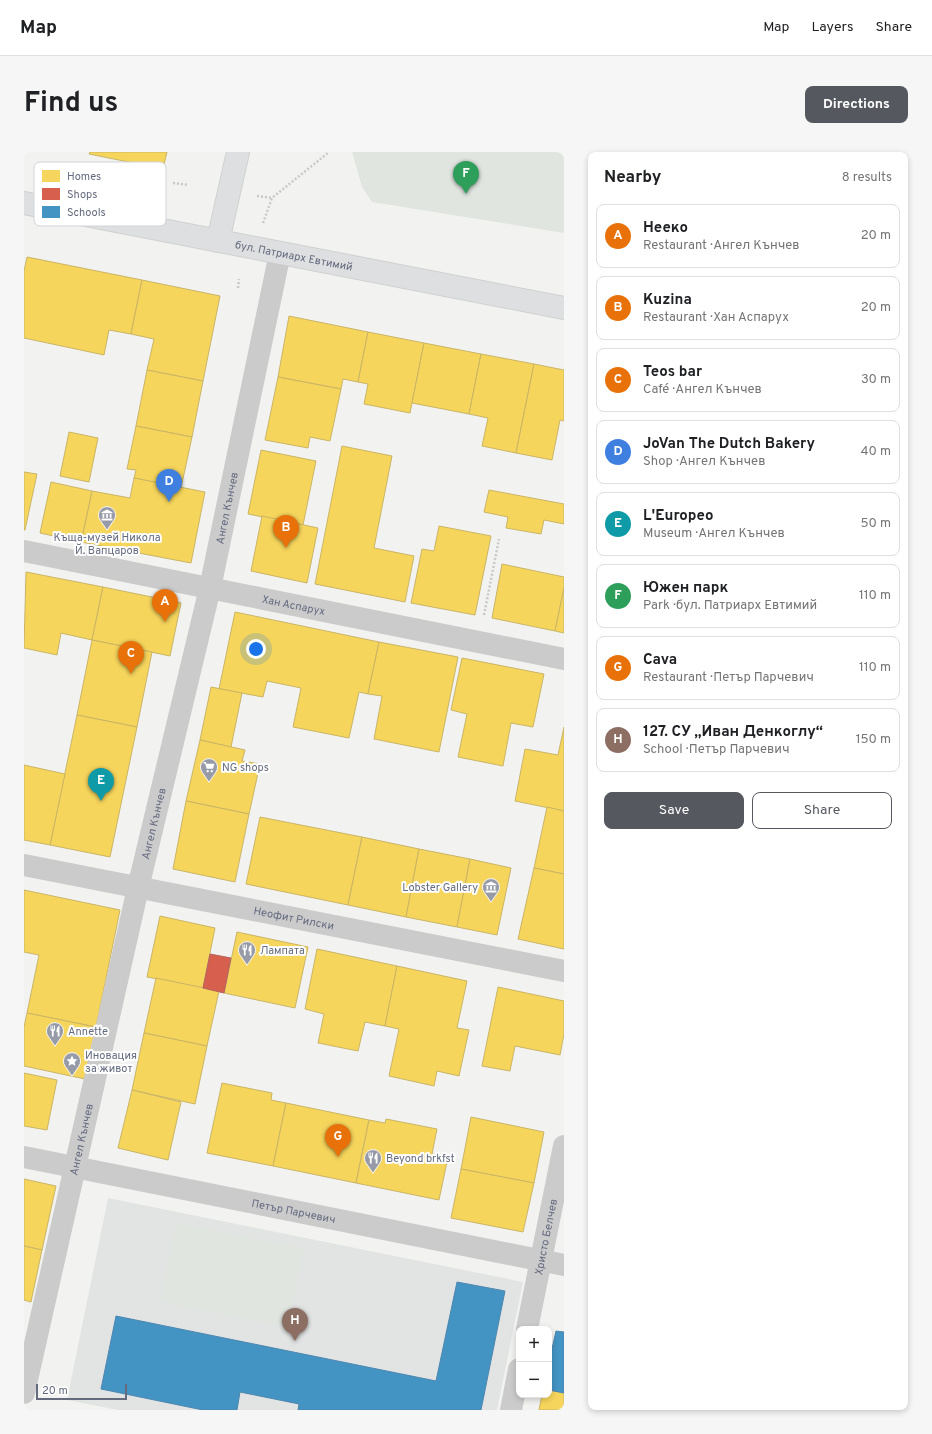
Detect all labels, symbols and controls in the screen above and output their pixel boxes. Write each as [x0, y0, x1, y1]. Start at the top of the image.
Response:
text: Map [20, 16, 57, 40]
text: Map [763, 19, 789, 36]
text: Layers [811, 19, 853, 36]
text: Share [875, 19, 912, 36]
text: Find us [24, 86, 118, 122]
button: Directions [805, 86, 908, 123]
pin: F [453, 161, 479, 194]
legend [34, 162, 166, 226]
text: Nearby [604, 167, 661, 189]
text: Homes [67, 170, 101, 184]
text: 8 results [842, 170, 892, 186]
text: Shops [67, 188, 97, 202]
text: Schools [67, 206, 106, 220]
text: Нееко [643, 219, 688, 238]
text: A [613, 228, 623, 244]
text: 20 m [861, 228, 891, 244]
street label: бул. Патриарх Евтимий [234, 238, 354, 275]
text: Restaurant · Ангел Кънчев [643, 238, 800, 254]
text: Kuzina [643, 291, 692, 310]
text: B [614, 300, 622, 316]
text: 20 m [861, 300, 891, 316]
text: Restaurant · Хан Аспарух [643, 310, 789, 326]
text: Teos bar [643, 363, 702, 382]
text: C [614, 372, 622, 388]
text: 30 m [861, 372, 891, 388]
text: Café · Ангел Кънчев [643, 382, 762, 398]
text: JoVan The Dutch Bakery [643, 435, 815, 454]
text: D [613, 444, 623, 460]
text: 40 m [861, 444, 891, 460]
text: Shop · Ангел Кънчев [643, 454, 765, 470]
pin: D [156, 469, 182, 502]
street label: Ангел Кънчев [213, 471, 242, 545]
museum icon: Къща-музей Никола Й. Вапцаров [97, 505, 117, 530]
text: L'Europeo [643, 507, 714, 526]
pin: B [273, 515, 299, 548]
text: E [614, 516, 622, 532]
text: 50 m [861, 516, 891, 532]
text: Museum · Ангел Кънчев [643, 526, 785, 542]
place label: Къща-музей Никола Й. Вапцаров [53, 531, 161, 558]
text: Южен парк [643, 579, 728, 598]
text: F [614, 588, 622, 604]
text: 110 m [859, 588, 891, 604]
pin: A [152, 589, 178, 622]
street label: Хан Аспарух [261, 593, 327, 619]
text: Park · бул. Патриарх Евтимий [643, 598, 817, 614]
your location [246, 639, 266, 659]
pin: C [118, 641, 144, 674]
text: Cava [643, 651, 677, 670]
text: G [614, 660, 622, 676]
text: 110 m [859, 660, 891, 676]
text: Restaurant · Петър Парчевич [643, 670, 814, 686]
text: 127. СУ „Иван Денкоглу“ [643, 723, 823, 742]
text: H [613, 732, 623, 748]
text: 150 m [856, 732, 891, 748]
text: School · Петър Парчевич [643, 742, 789, 758]
supermarket icon: NG shops [199, 757, 219, 782]
place label: NG shops [222, 761, 269, 775]
pin: E [88, 768, 114, 801]
street label: Ангел Кънчев [139, 787, 170, 861]
button: Save [604, 792, 744, 829]
button: Share [752, 792, 892, 829]
museum icon: Lobster Gallery [481, 877, 501, 902]
place label: Lobster Gallery [402, 881, 478, 895]
street label: Неофит Рилски [252, 904, 335, 934]
restaurant icon: Лампата [237, 940, 257, 965]
place label: Лампата [260, 944, 305, 958]
restaurant icon: Annette [45, 1021, 65, 1046]
place label: Annette [68, 1025, 108, 1039]
place label: Иновация за живот [85, 1049, 137, 1076]
place icon: Иновация за живот [62, 1051, 82, 1076]
street label: Ангел Кънчев [67, 1102, 97, 1177]
pin: G [325, 1124, 351, 1157]
restaurant icon: Beyond brkfst [363, 1148, 383, 1173]
place label: Beyond brkfst [386, 1152, 455, 1166]
street label: Петър Парчевич [250, 1197, 337, 1227]
street label: Христо Белчев [532, 1198, 561, 1276]
pin: H [282, 1308, 308, 1341]
map controls [516, 1326, 552, 1398]
button: + [516, 1326, 552, 1362]
button: − [516, 1362, 552, 1398]
scale bar [36, 1382, 127, 1401]
text: 20 m [42, 1384, 68, 1398]

